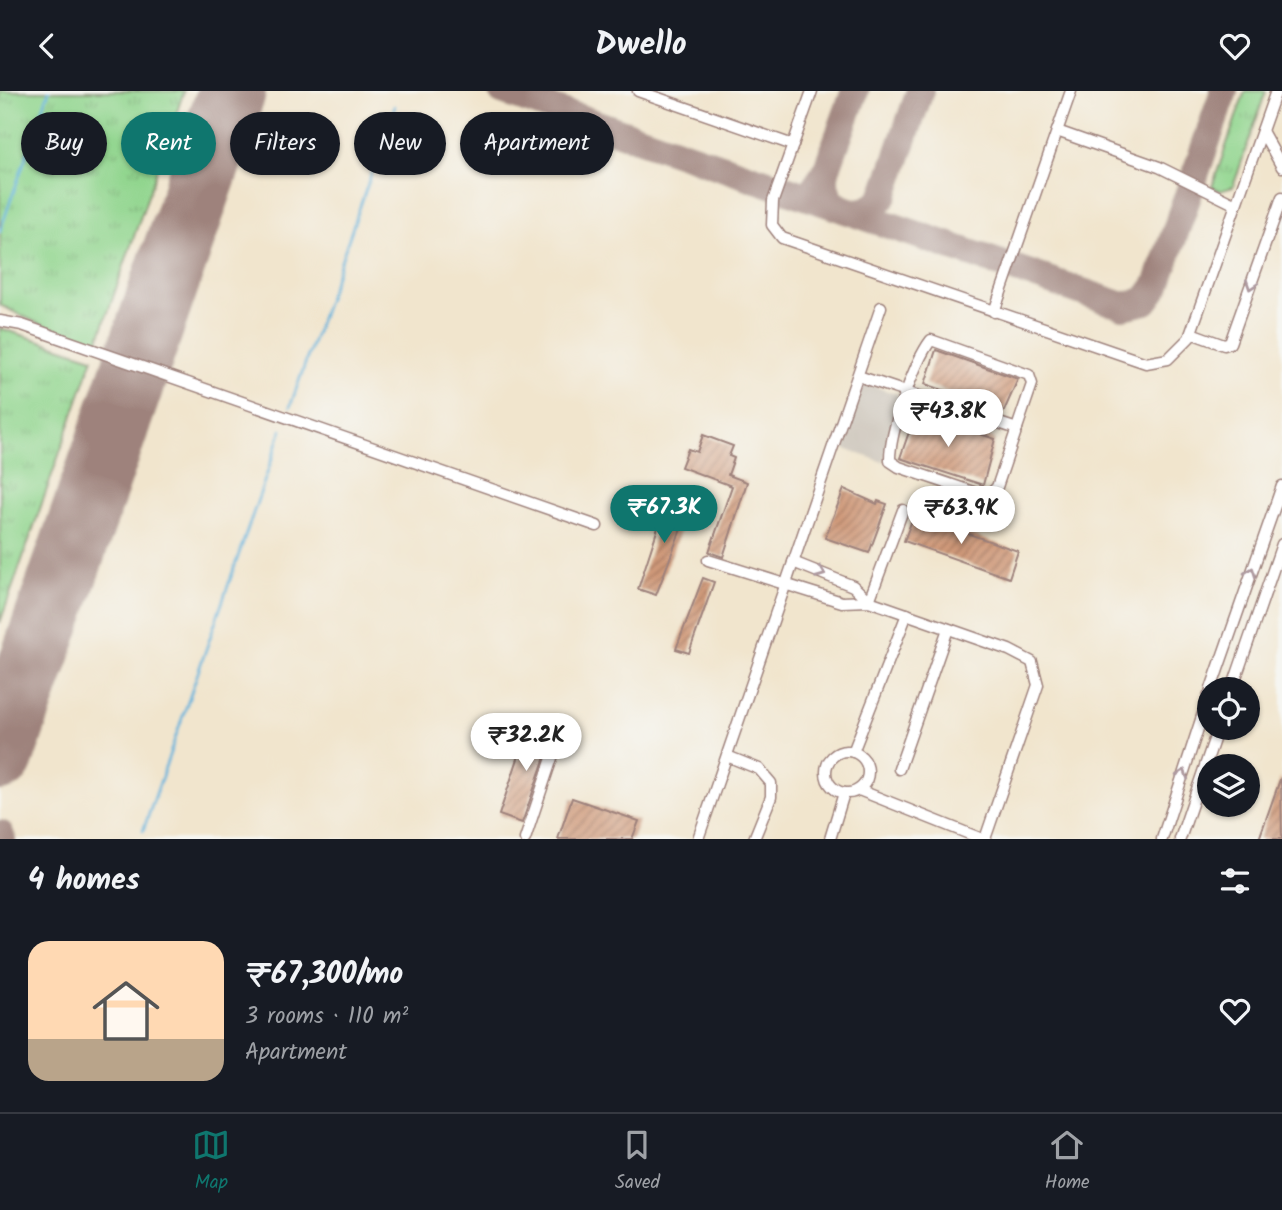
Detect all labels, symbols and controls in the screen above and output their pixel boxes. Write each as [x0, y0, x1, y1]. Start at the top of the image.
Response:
text: Dwello [595, 20, 687, 71]
icon: back [28, 27, 66, 65]
icon: heart [1216, 27, 1254, 65]
chip: Buy [21, 112, 107, 175]
chip: Rent [121, 112, 216, 175]
chip: Filters [230, 112, 340, 175]
chip: New [354, 112, 446, 175]
chip: Apartment [460, 112, 614, 175]
one-way arrow [1245, 278, 1259, 290]
pin: ₹43.8K [891, 389, 1005, 449]
text: ₹43.8K [909, 394, 987, 430]
pin: ₹67.3K [607, 485, 721, 545]
pin: ₹63.9K [904, 487, 1018, 546]
text: ₹67.3K [626, 490, 702, 526]
text: ₹63.9K [923, 491, 999, 527]
one-way arrow [814, 565, 826, 579]
one-way arrow [1243, 567, 1257, 579]
map controls [1197, 677, 1260, 817]
button: locate [1197, 677, 1260, 740]
pin: ₹32.2K [469, 713, 583, 773]
text: ₹32.2K [487, 718, 565, 754]
button: layers [1197, 754, 1260, 817]
one-way arrow [1175, 768, 1190, 780]
text: 4 homes [28, 857, 140, 905]
icon: filters [1216, 862, 1254, 900]
text: ₹67,300/mo [245, 951, 403, 999]
icon: home [84, 969, 168, 1053]
icon: heart [1216, 992, 1254, 1030]
text: 3 rooms · 110 m² [245, 999, 408, 1035]
text: Apartment [245, 1035, 347, 1071]
tab: Map [192, 1126, 230, 1198]
tab: Saved [615, 1126, 660, 1198]
tab: Home [1045, 1126, 1090, 1198]

